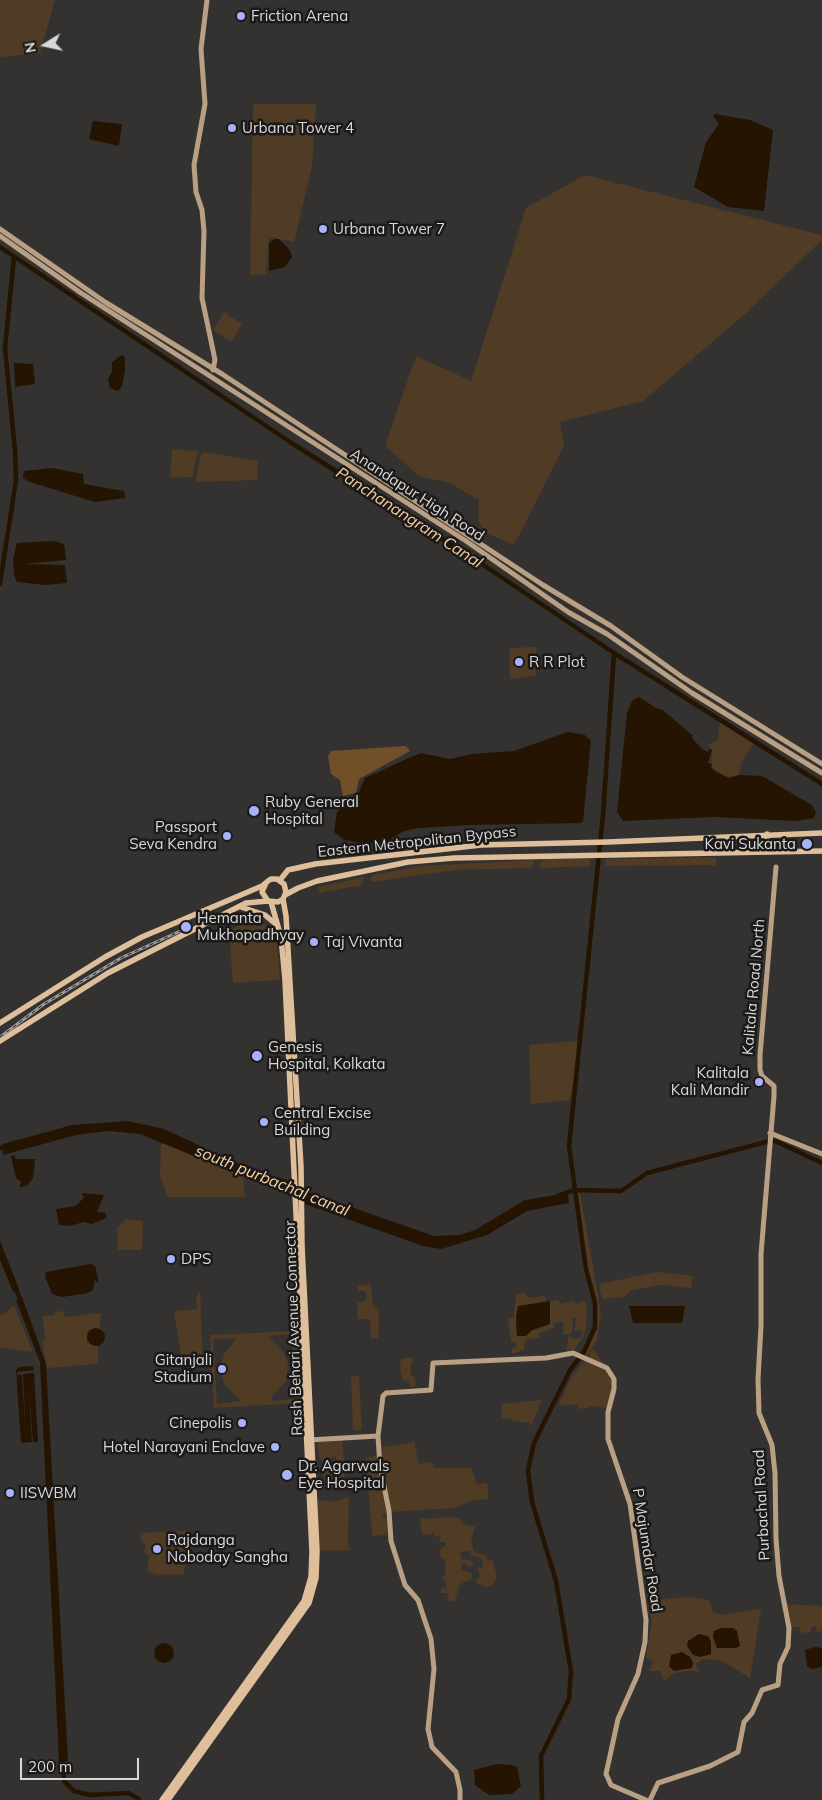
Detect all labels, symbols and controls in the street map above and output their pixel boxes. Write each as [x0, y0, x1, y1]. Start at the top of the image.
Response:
place label: Friction Arena [251, 7, 348, 25]
marker: Friction Arena [235, 10, 247, 22]
north arrow [20, 20, 70, 70]
text: N [20, 41, 40, 54]
place label: Urbana Tower 4 [242, 119, 354, 137]
marker: Urbana Tower 4 [226, 122, 238, 134]
place label: Urbana Tower 7 [333, 220, 445, 238]
marker: Urbana Tower 7 [317, 223, 329, 235]
street label: Anandapur High Road [347, 445, 487, 545]
water label: Panchanangram Canal [332, 464, 486, 572]
place label: R R Plot [529, 653, 585, 671]
marker: R R Plot [513, 656, 525, 668]
place label: Ruby General Hospital [265, 793, 359, 828]
marker: Ruby General Hospital [247, 804, 261, 818]
place label: Passport Seva Kendra [129, 818, 217, 853]
street label: Eastern Metropolitan Bypass [317, 823, 517, 861]
marker: Passport Seva Kendra [221, 830, 233, 842]
place label: Kavi Sukanta [704, 835, 796, 853]
marker: Kavi Sukanta [800, 837, 814, 851]
place label: Hemanta Mukhopadhyay [197, 909, 304, 944]
street label: Kalitala Road North [739, 918, 769, 1056]
marker: Hemanta Mukhopadhyay [179, 920, 193, 934]
place label: Taj Vivanta [324, 933, 402, 951]
marker: Taj Vivanta [308, 936, 320, 948]
place label: Genesis Hospital, Kolkata [268, 1038, 386, 1073]
marker: Genesis Hospital, Kolkata [250, 1049, 264, 1063]
place label: Kalitala Kali Mandir [671, 1064, 749, 1099]
marker: Kalitala Kali Mandir [753, 1076, 765, 1088]
place label: Central Excise Building [274, 1104, 371, 1139]
marker: Central Excise Building [258, 1116, 270, 1128]
water label: south purbachal canal [192, 1141, 352, 1221]
street label: Rash Behari Avenue Connector [281, 1220, 307, 1436]
place label: DPS [181, 1250, 211, 1268]
marker: DPS [165, 1253, 177, 1265]
place label: Gitanjali Stadium [154, 1351, 212, 1386]
marker: Gitanjali Stadium [216, 1363, 228, 1375]
place label: Cinepolis [169, 1414, 232, 1432]
marker: Cinepolis [236, 1417, 248, 1429]
place label: Hotel Narayani Enclave [103, 1438, 265, 1456]
marker: Hotel Narayani Enclave [269, 1441, 281, 1453]
street label: Purbachal Road [750, 1449, 774, 1561]
place label: Dr. Agarwals Eye Hospital [298, 1457, 389, 1492]
marker: Dr. Agarwals Eye Hospital [280, 1468, 294, 1482]
place label: IISWBM [20, 1484, 77, 1502]
marker: IISWBM [4, 1487, 16, 1499]
street label: P Majumdar Road [628, 1487, 666, 1613]
place label: Rajdanga Noboday Sangha [167, 1531, 288, 1566]
marker: Rajdanga Noboday Sangha [151, 1543, 163, 1555]
scale bar [22, 1748, 141, 1780]
text: 200 m [28, 1757, 72, 1776]

